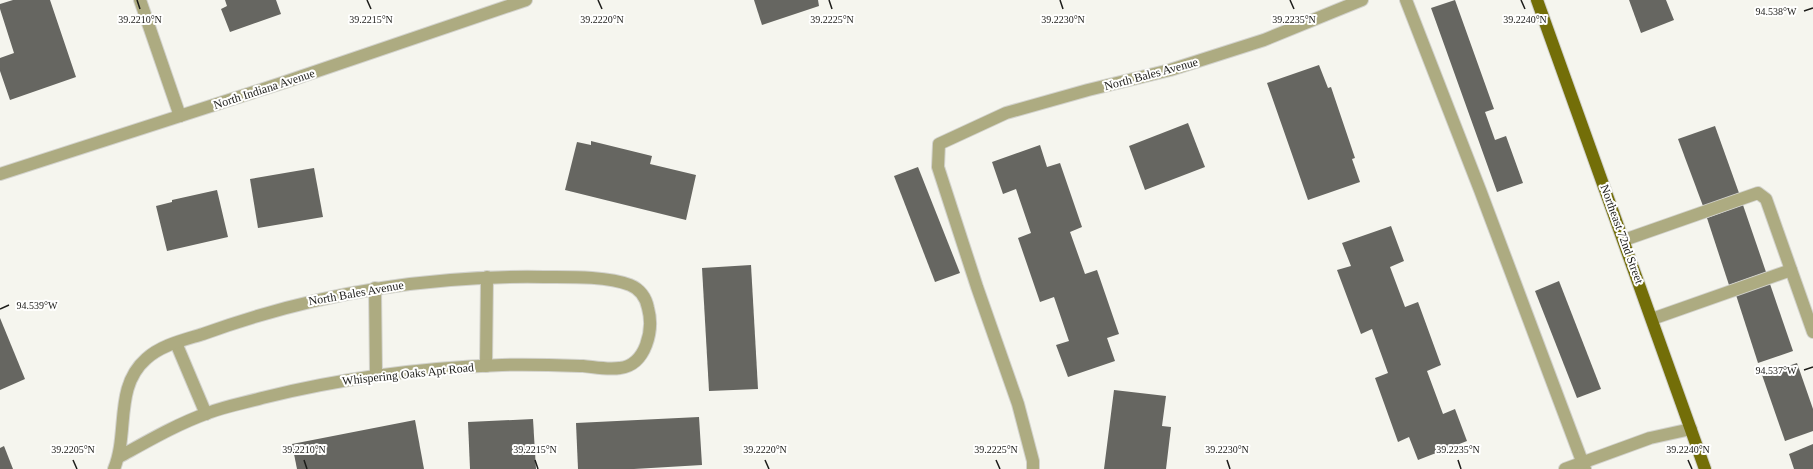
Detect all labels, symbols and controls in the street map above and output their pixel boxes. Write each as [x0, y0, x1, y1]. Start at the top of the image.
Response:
text: 94.538°W [1756, 6, 1797, 17]
text: 39.2210°N [118, 14, 162, 25]
text: 39.2215°N [349, 14, 393, 25]
text: 39.2220°N [580, 14, 624, 25]
text: 39.2225°N [810, 14, 854, 25]
text: 39.2230°N [1041, 14, 1085, 25]
text: 39.2235°N [1272, 14, 1316, 25]
text: 39.2240°N [1503, 14, 1547, 25]
street label: North Bales Avenue [1103, 55, 1199, 93]
street label: North Indiana Avenue [212, 66, 316, 112]
street label: Northeast 72nd Street [1598, 182, 1647, 286]
street label: North Bales Avenue [307, 278, 405, 308]
text: 94.539°W [17, 300, 58, 311]
street label: Whispering Oaks Apt Road [341, 360, 475, 388]
text: 94.537°W [1756, 365, 1797, 376]
text: 39.2205°N [51, 444, 95, 455]
text: 39.2210°N [282, 444, 326, 455]
text: 39.2215°N [513, 444, 557, 455]
text: 39.2220°N [743, 444, 787, 455]
text: 39.2225°N [974, 444, 1018, 455]
text: 39.2230°N [1205, 444, 1249, 455]
text: 39.2235°N [1436, 444, 1480, 455]
text: 39.2240°N [1666, 444, 1710, 455]

